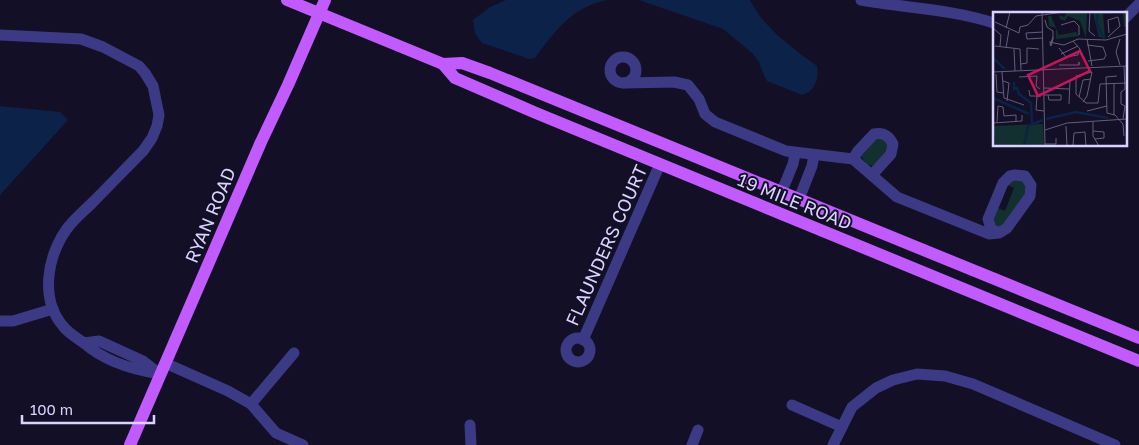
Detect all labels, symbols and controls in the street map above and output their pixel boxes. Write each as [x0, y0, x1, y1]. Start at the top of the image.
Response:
inset map [993, 12, 1126, 146]
street label: FLAUNDERS COURT [561, 161, 651, 329]
street label: RYAN ROAD [180, 164, 240, 266]
street label: 19 MILE ROAD [735, 168, 855, 234]
scale bar [22, 392, 155, 424]
text: 100 m [30, 400, 73, 418]

